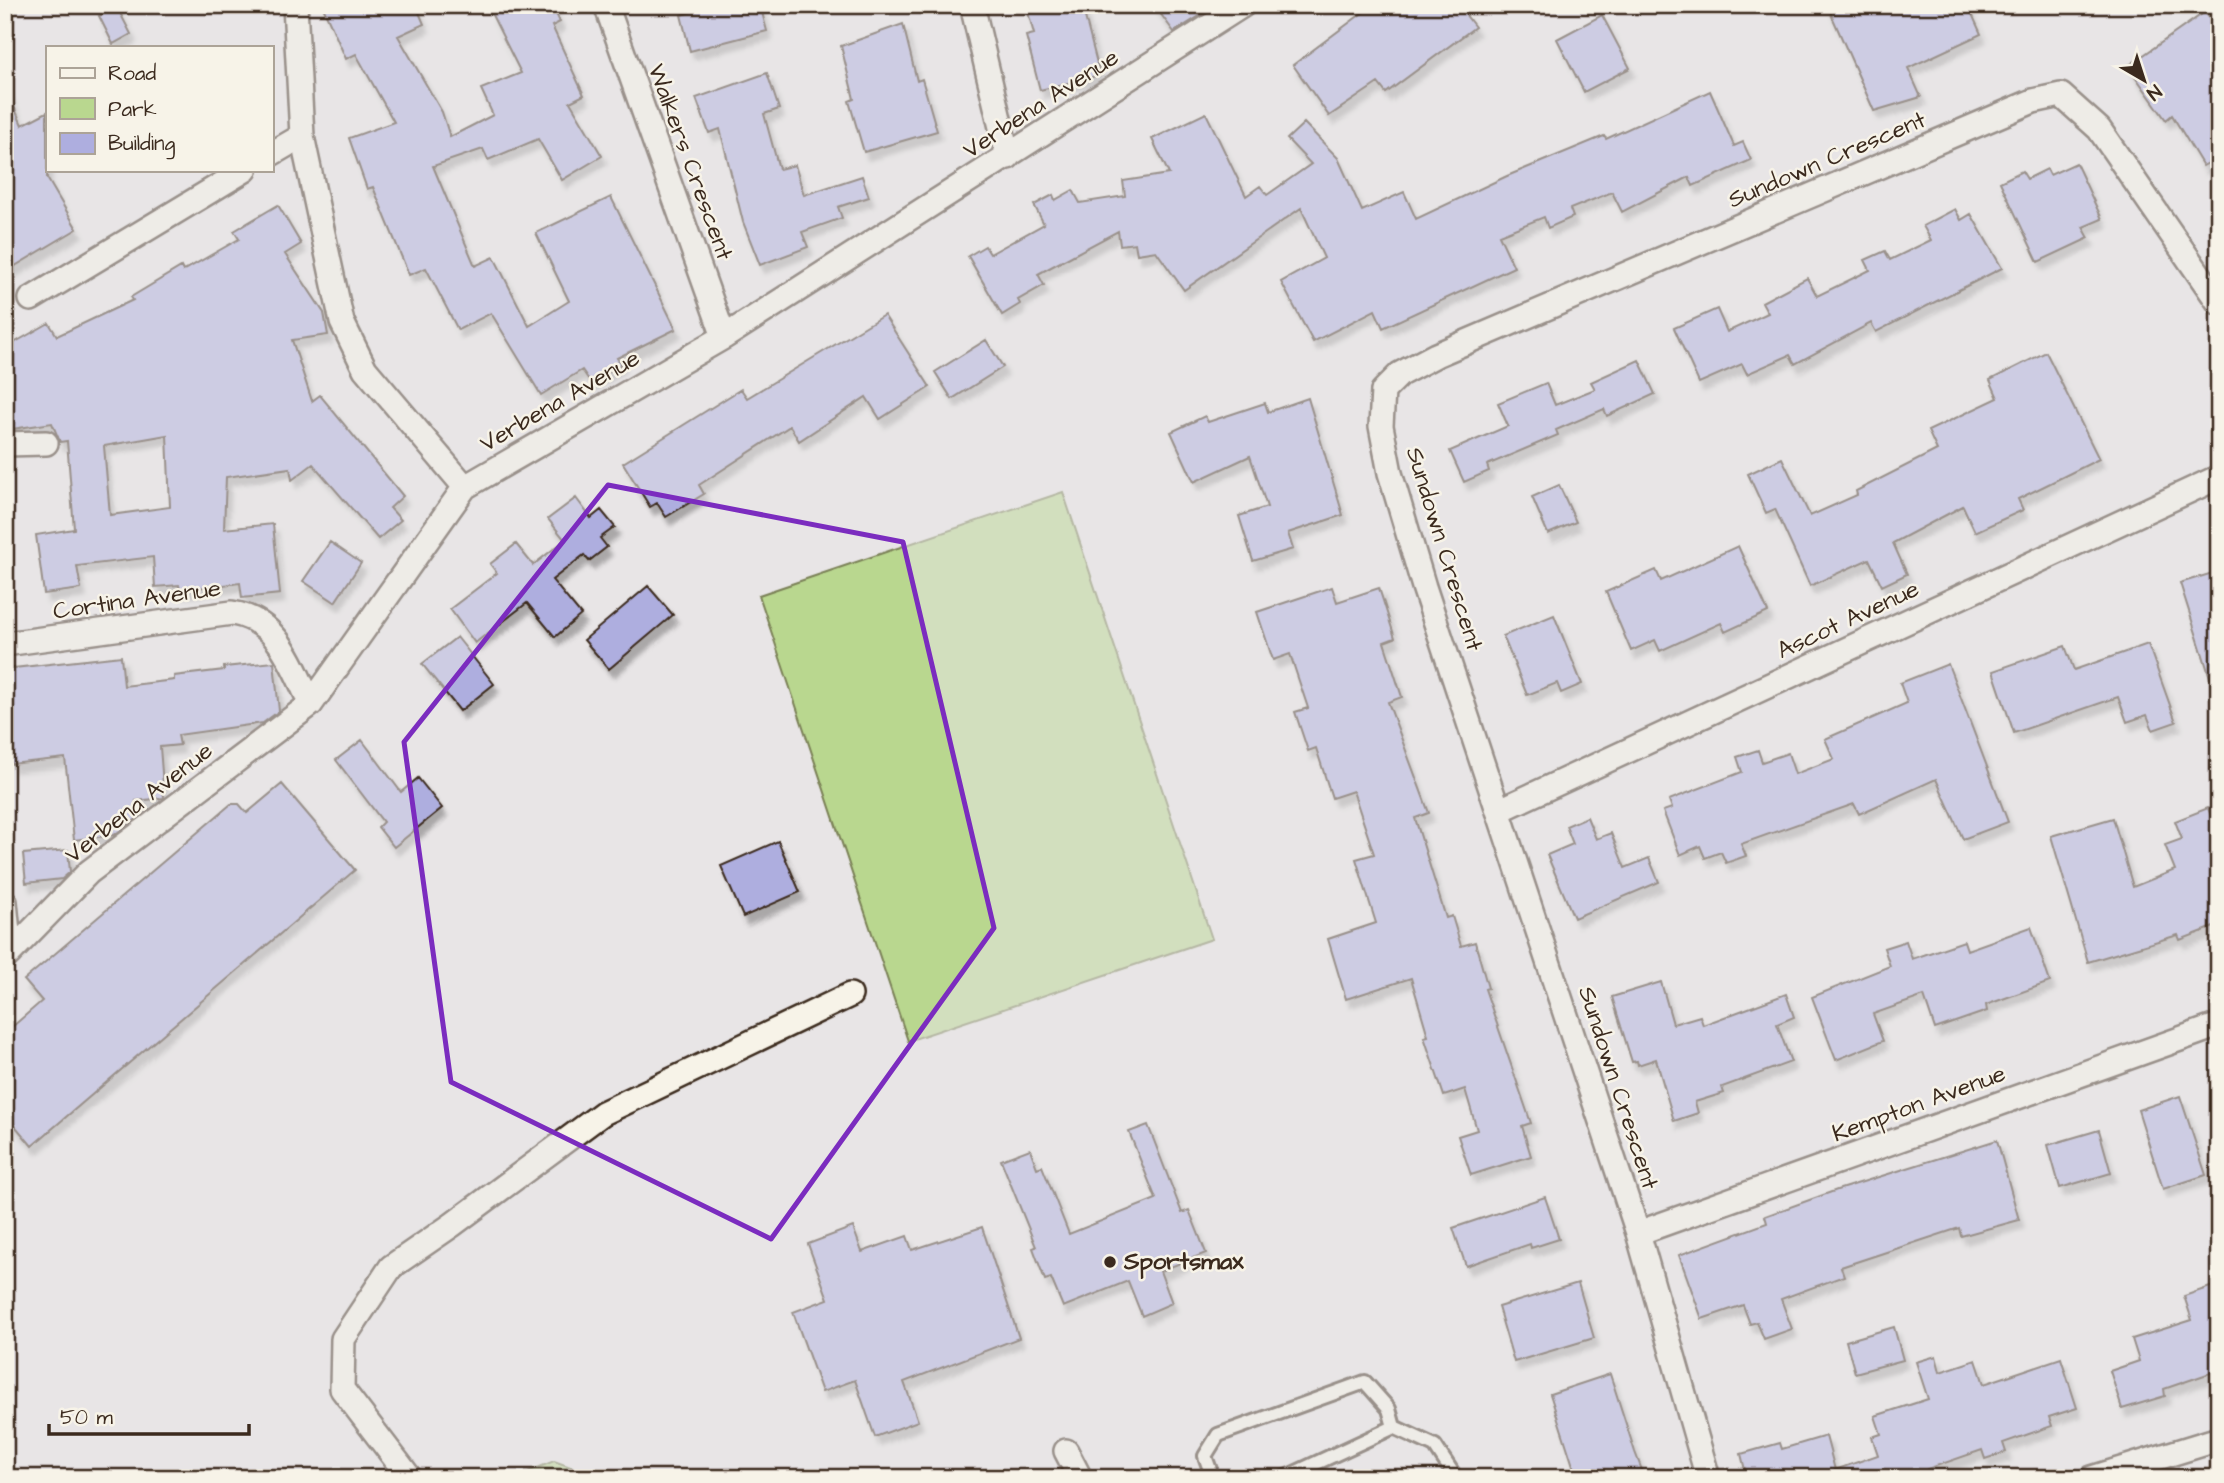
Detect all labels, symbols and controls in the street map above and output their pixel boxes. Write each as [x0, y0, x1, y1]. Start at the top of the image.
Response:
street label: Verbena Avenue [956, 41, 1126, 167]
legend [46, 46, 273, 172]
north arrow [2108, 46, 2178, 116]
text: Road [108, 59, 156, 88]
street label: Walkers Crescent [639, 59, 741, 265]
text: N [2141, 78, 2167, 106]
text: Park [108, 95, 157, 124]
street label: Sundown Crescent [1723, 103, 1931, 217]
text: Building [108, 129, 176, 160]
street label: Verbena Avenue [474, 341, 646, 461]
street label: Sundown Crescent [1397, 443, 1491, 655]
street label: Cortina Avenue [51, 571, 223, 629]
street label: Ascot Avenue [1771, 572, 1925, 668]
street label: Verbena Avenue [58, 734, 220, 872]
street label: Sundown Crescent [1569, 982, 1667, 1194]
street label: Kempton Avenue [1828, 1057, 2011, 1151]
place label: Sportsmax [1123, 1245, 1244, 1279]
marker: Sportsmax [1102, 1254, 1118, 1270]
scale bar [49, 1392, 248, 1436]
text: 50 m [60, 1403, 114, 1432]

